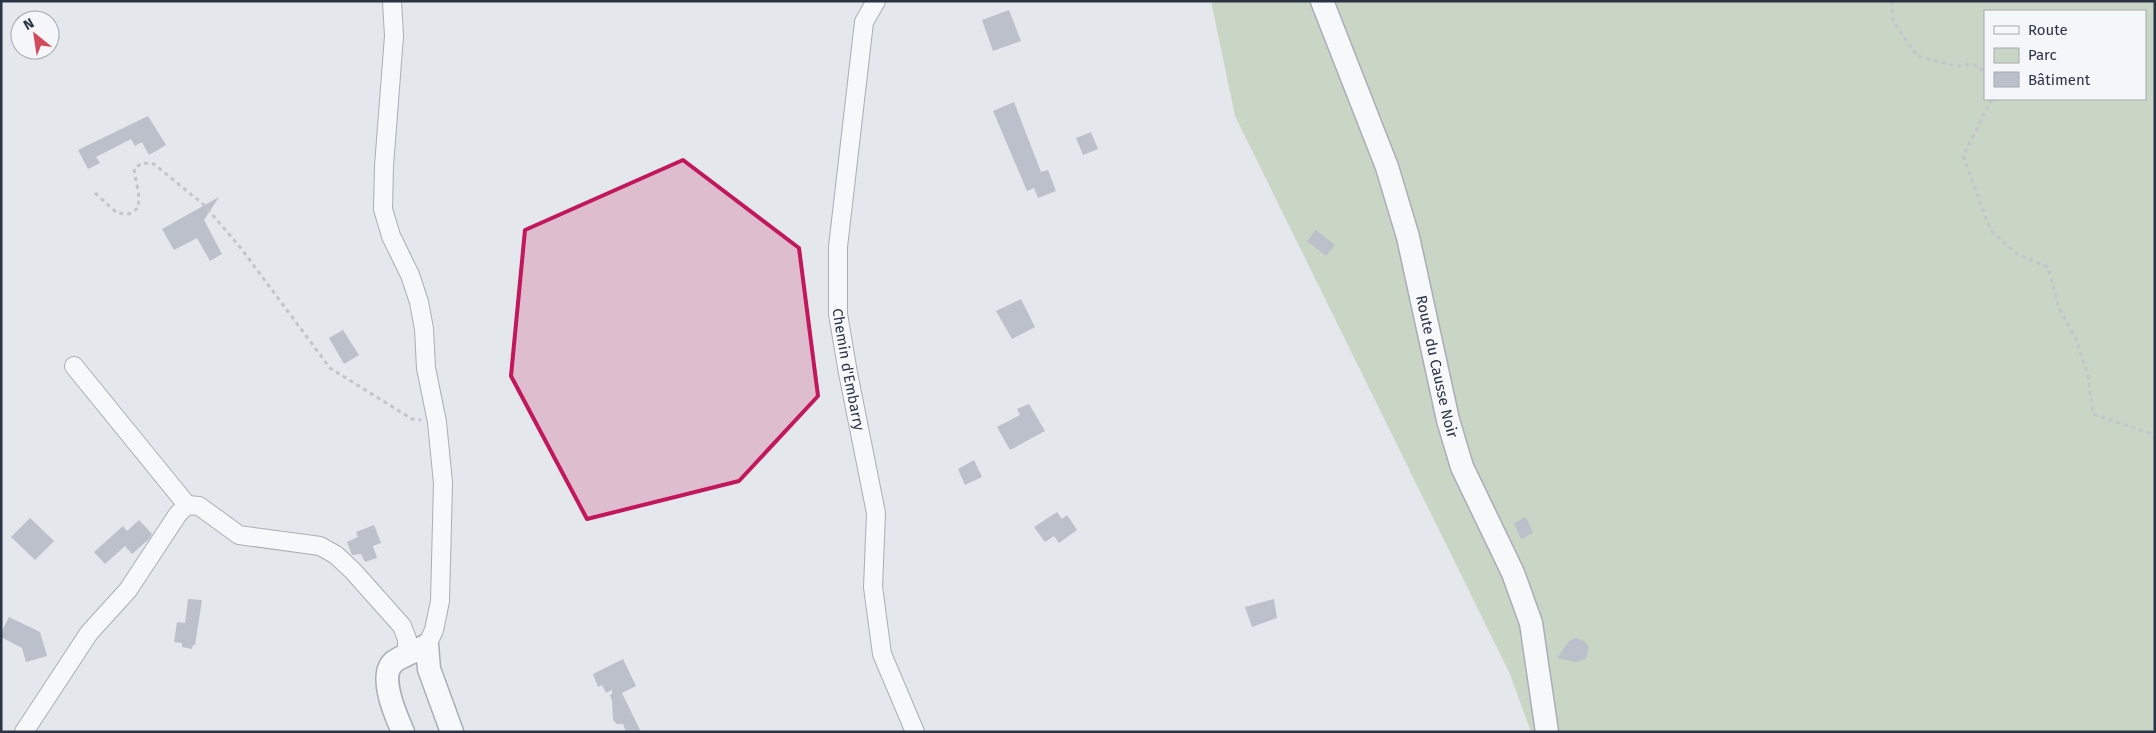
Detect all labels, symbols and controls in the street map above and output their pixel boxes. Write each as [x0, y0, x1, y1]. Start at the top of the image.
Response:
north arrow [10, 10, 60, 60]
legend [1984, 10, 2146, 100]
text: N [20, 14, 37, 34]
text: Route [2028, 21, 2068, 39]
text: Parc [2028, 46, 2057, 64]
text: Bâtiment [2028, 71, 2091, 89]
street label: Route du Causse Noir [1412, 293, 1462, 440]
street label: Chemin d'Embarry [829, 308, 868, 433]

